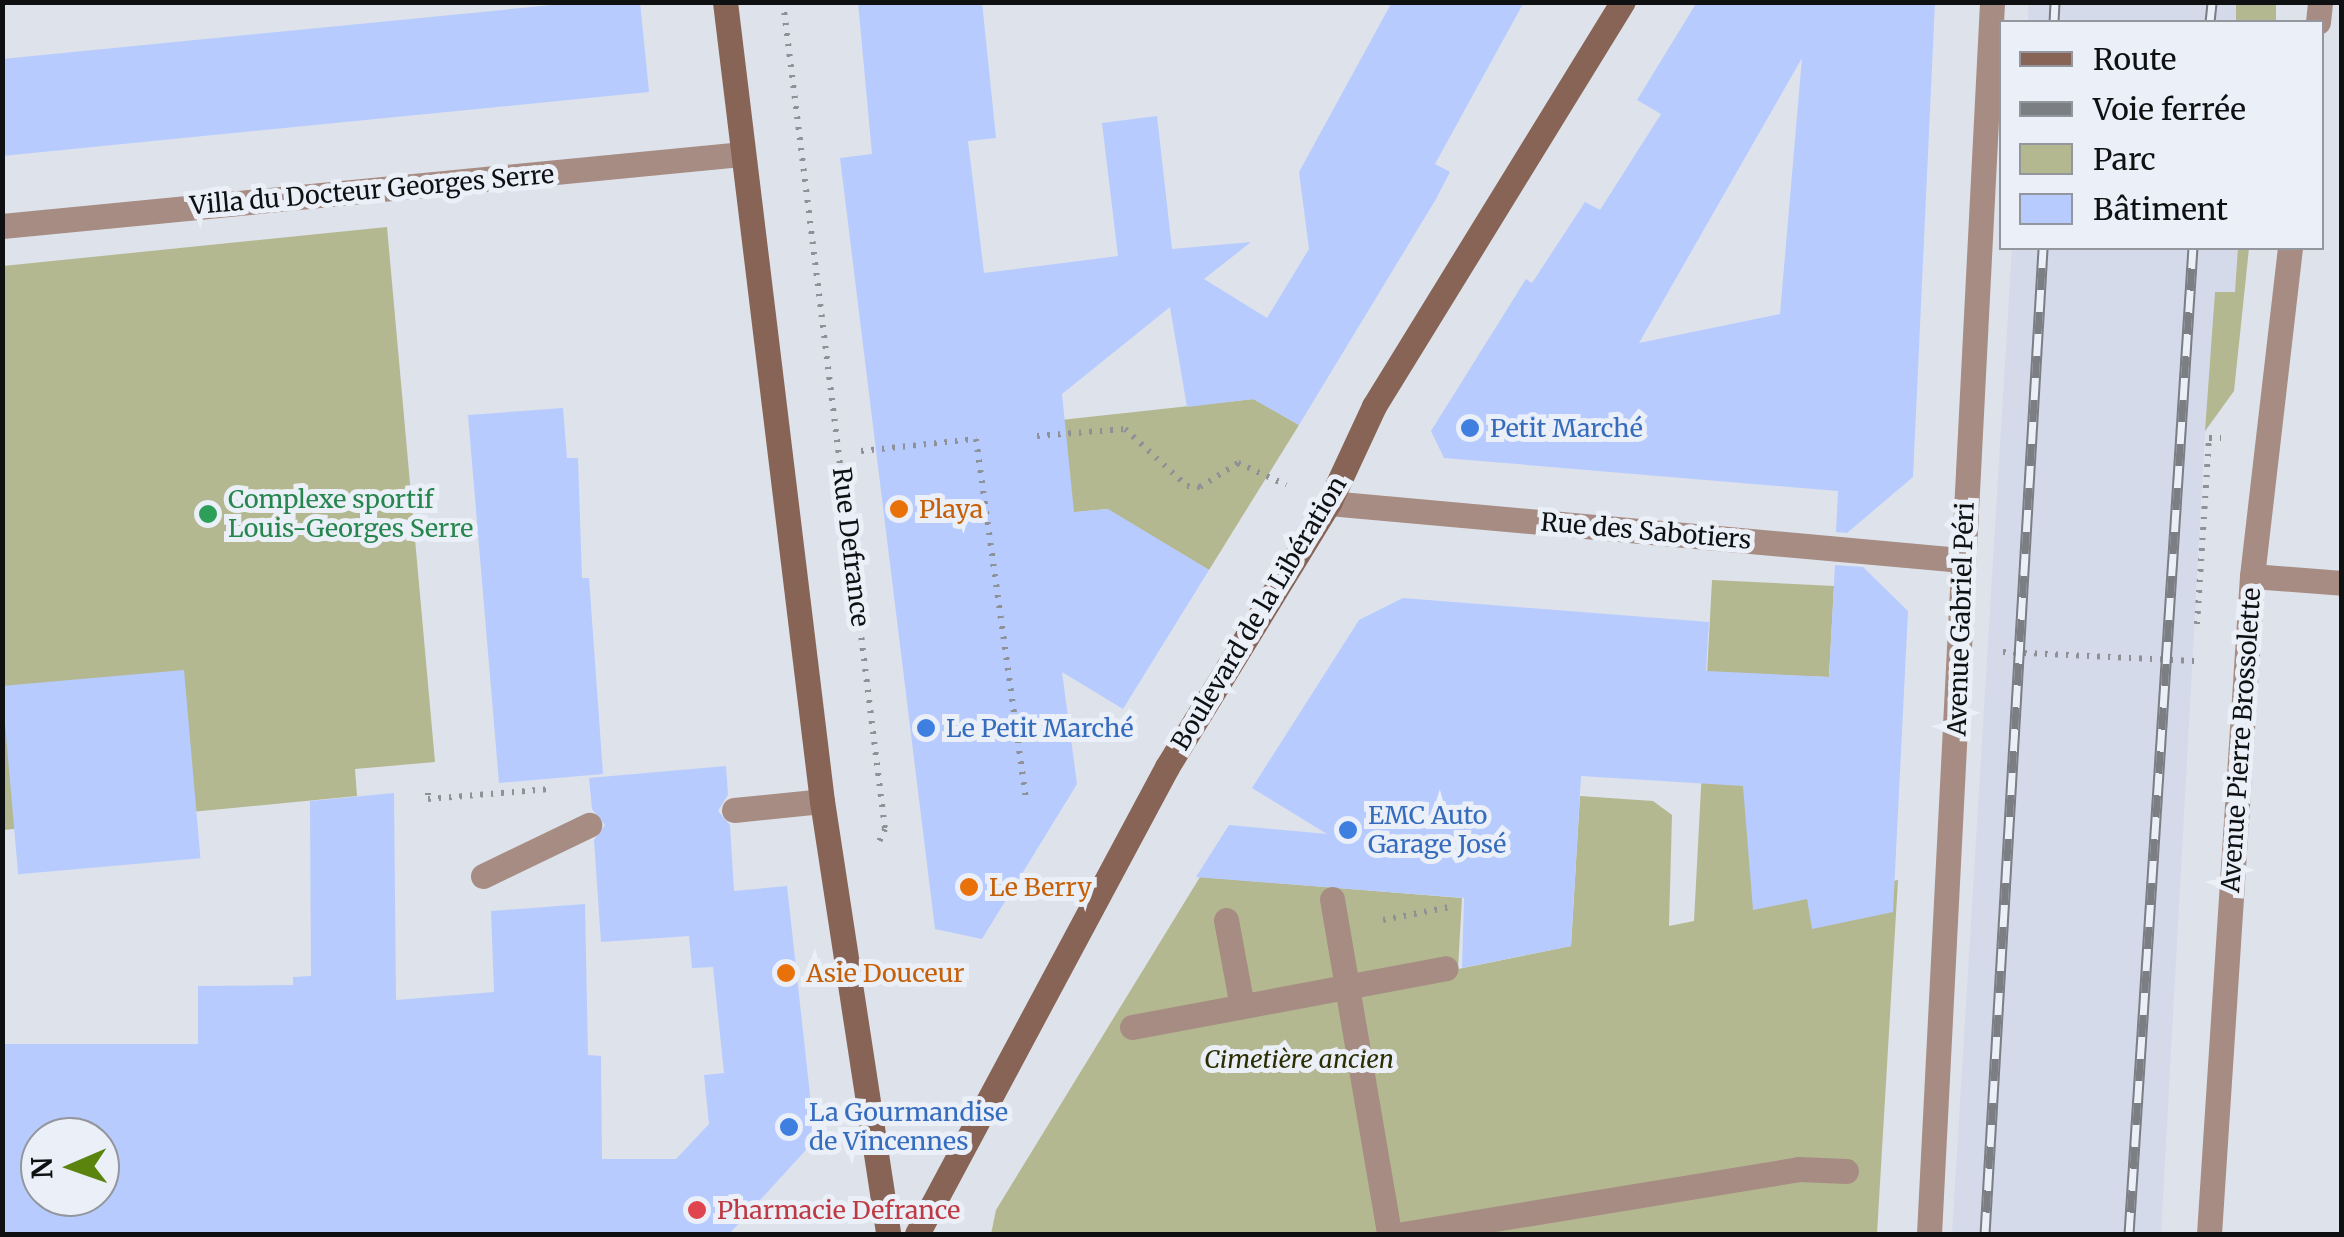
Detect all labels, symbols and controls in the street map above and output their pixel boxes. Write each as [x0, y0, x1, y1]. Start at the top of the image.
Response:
legend [1999, 20, 2324, 250]
text: Route [2093, 40, 2176, 78]
text: Voie ferrée [2093, 90, 2246, 128]
text: Parc [2093, 140, 2156, 178]
street label: Villa du Docteur Georges Serre [189, 159, 555, 221]
text: Bâtiment [2093, 190, 2228, 228]
place label: Petit Marché [1490, 413, 1643, 443]
marker: Petit Marché [1459, 417, 1481, 439]
street label: Rue Defrance [826, 466, 876, 628]
street label: Boulevard de la Libération [1165, 471, 1353, 755]
place label: Complexe sportif Louis-Georges Serre [228, 485, 473, 544]
place label: Playa [919, 494, 983, 524]
marker: Playa [888, 498, 910, 520]
street label: Avenue Gabriel Péri [1942, 502, 1980, 736]
marker: Complexe sportif Louis-Georges Serre [197, 503, 219, 525]
street label: Rue des Sabotiers [1539, 507, 1753, 555]
street label: Avenue Pierre Brossolette [2215, 587, 2267, 893]
place label: Le Petit Marché [946, 713, 1133, 743]
marker: Le Petit Marché [915, 717, 937, 739]
place label: EMC Auto Garage José [1368, 801, 1506, 860]
marker: EMC Auto Garage José [1337, 819, 1359, 841]
place label: Le Berry [989, 872, 1092, 902]
marker: Le Berry [958, 876, 980, 898]
place label: Asie Douceur [806, 958, 964, 988]
marker: Asie Douceur [775, 962, 797, 984]
park label: Cimetière ancien [1204, 1044, 1394, 1074]
place label: La Gourmandise de Vincennes [809, 1098, 1008, 1157]
marker: La Gourmandise de Vincennes [778, 1116, 800, 1138]
north arrow [20, 1117, 120, 1217]
text: N [24, 1156, 60, 1180]
place label: Pharmacie Defrance [717, 1195, 960, 1225]
marker: Pharmacie Defrance [686, 1199, 708, 1221]

